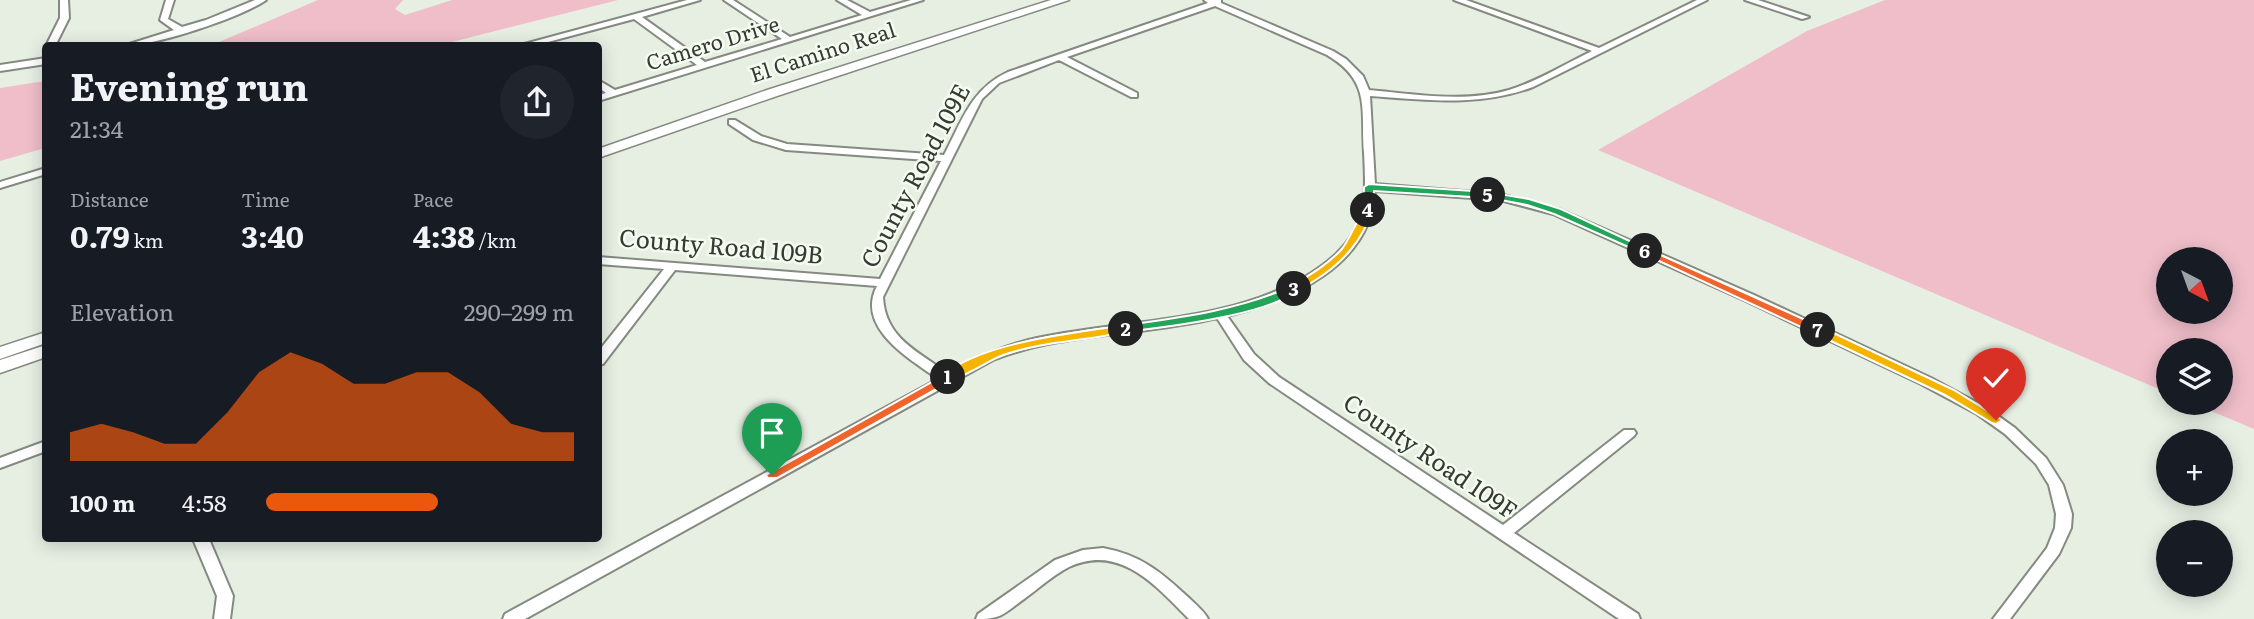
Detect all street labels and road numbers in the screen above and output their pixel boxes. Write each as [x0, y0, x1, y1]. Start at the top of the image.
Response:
street label: Camero Drive [642, 7, 783, 77]
street label: El Camino Real [745, 12, 899, 89]
street label: County Road 109E [850, 77, 977, 273]
street label: County Road 109B [618, 218, 825, 271]
street label: County Road 109F [1337, 384, 1525, 526]

